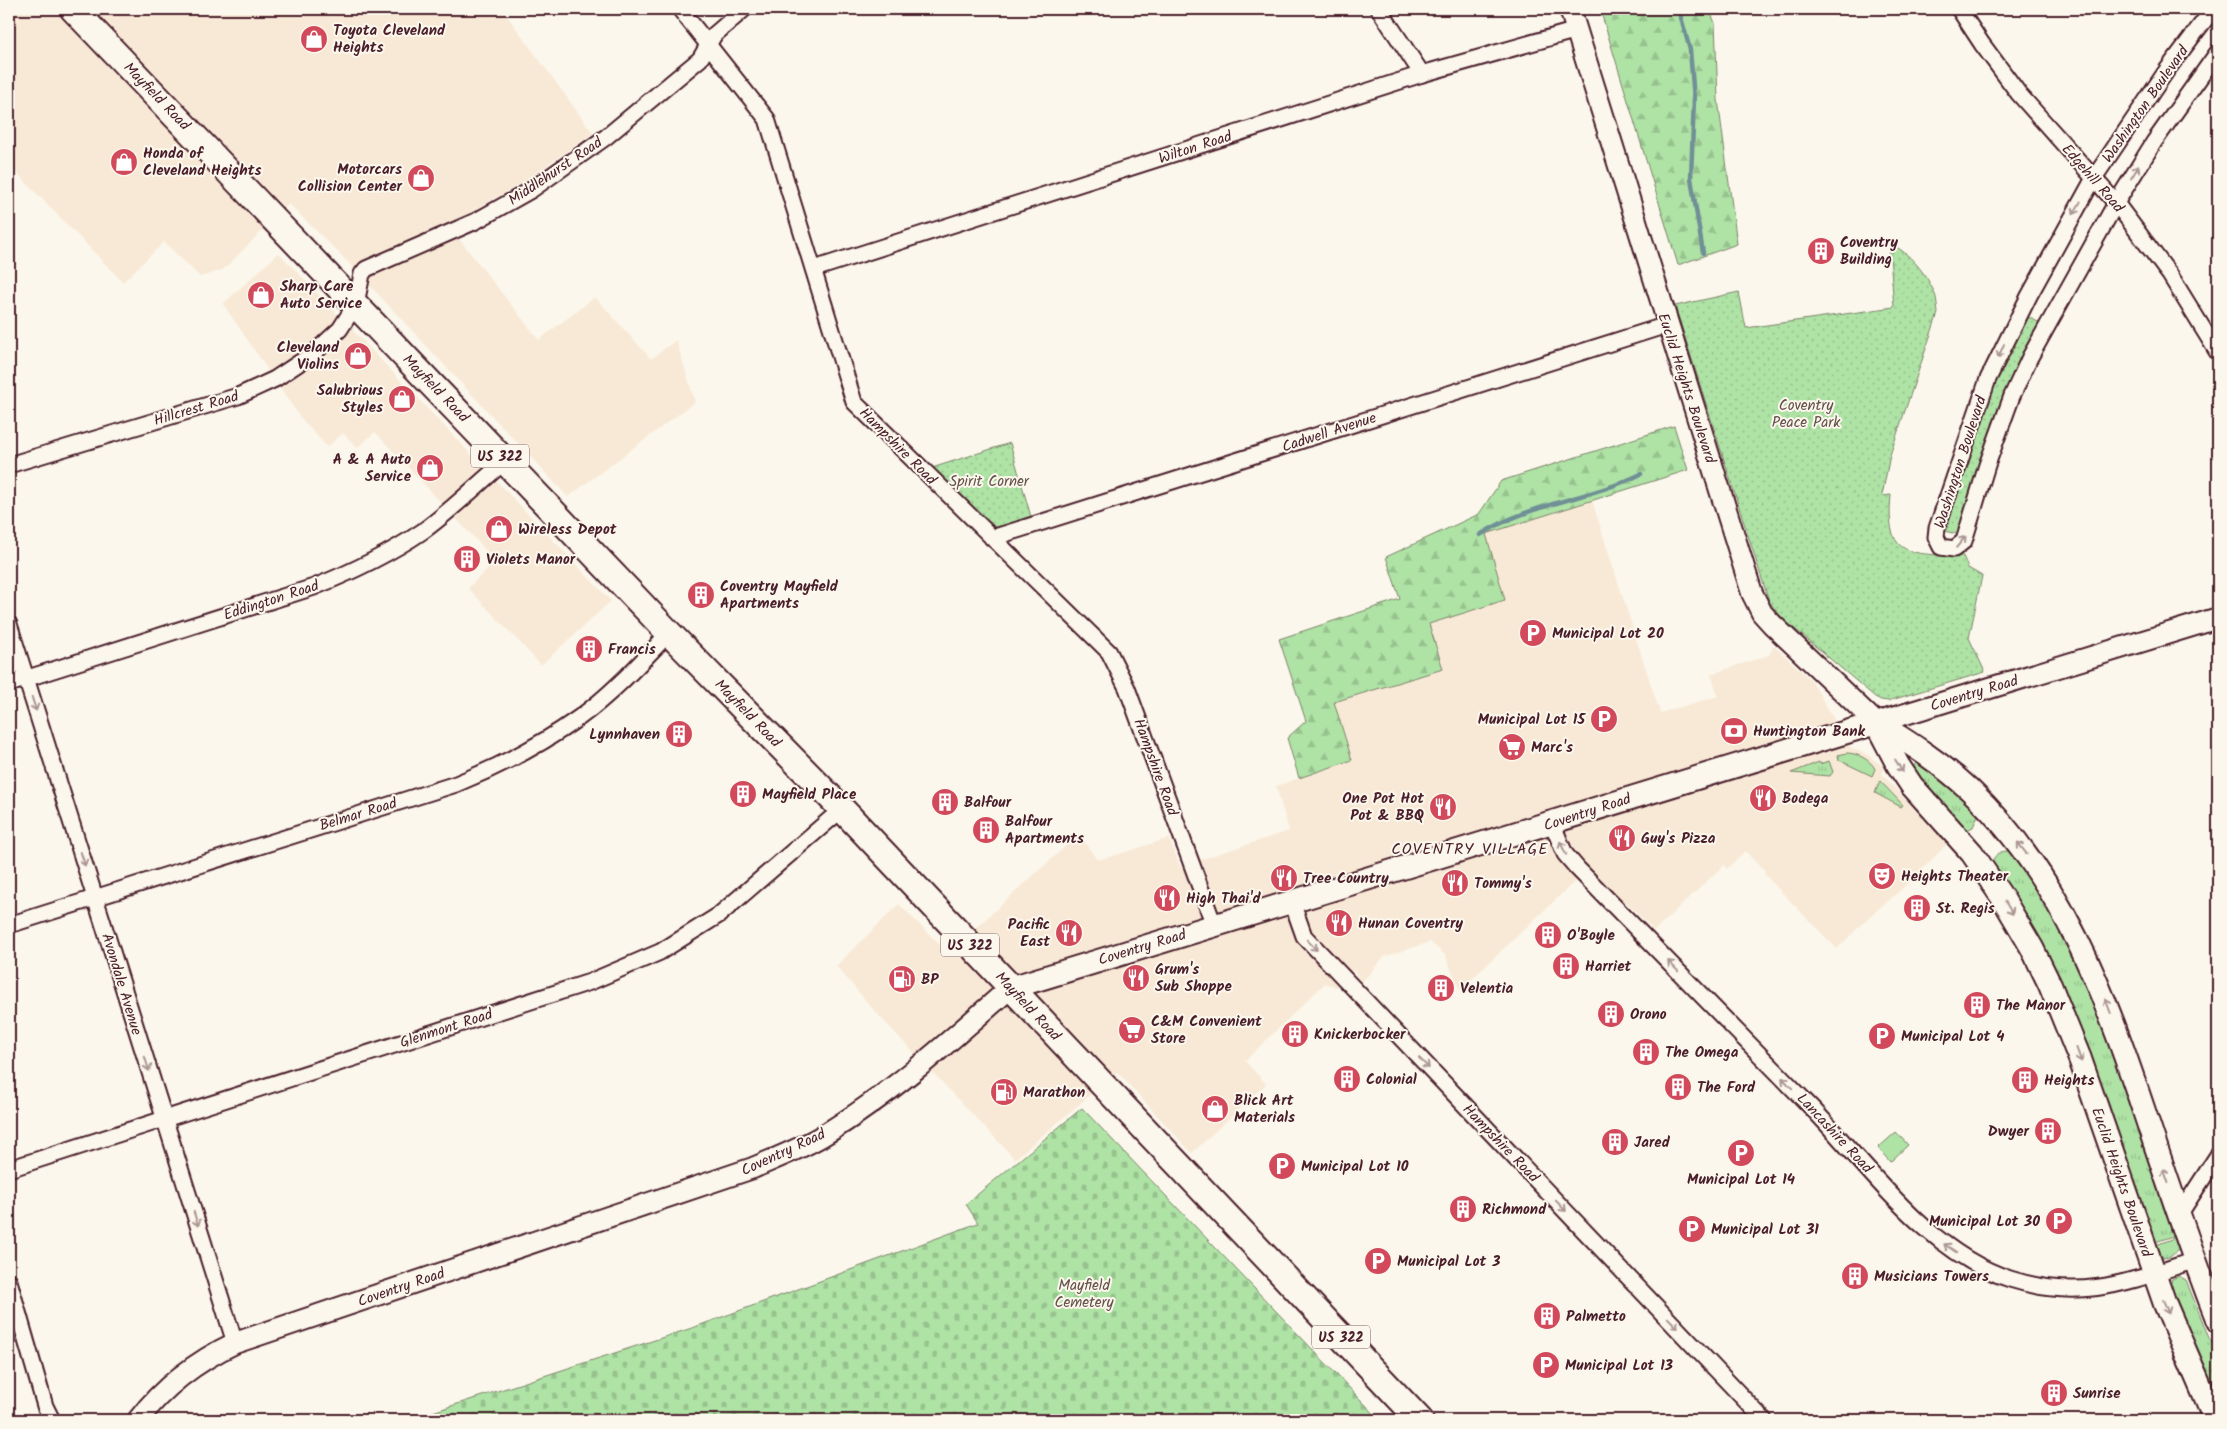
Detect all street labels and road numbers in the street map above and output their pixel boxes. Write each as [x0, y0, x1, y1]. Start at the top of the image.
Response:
street label: Washington Boulevard [2096, 41, 2196, 168]
street label: Mayfield Road [117, 57, 196, 137]
street label: Wilton Road [1156, 125, 1235, 171]
street label: Middlehurst Road [504, 131, 608, 212]
street label: Edgehill Road [2055, 139, 2130, 219]
street label: Euclid Heights Boulevard [1650, 310, 1722, 467]
street label: Mayfield Road [396, 349, 475, 429]
street label: Hillcrest Road [151, 385, 242, 433]
street label: Washington Boulevard [1928, 392, 1994, 532]
street label: Hampshire Road [853, 402, 942, 492]
street label: Cadwell Avenue [1279, 406, 1380, 459]
road number: US 322 [471, 444, 529, 468]
street label: Eddington Road [220, 574, 323, 628]
street label: Coventry Road [1927, 669, 2022, 719]
street label: Mayfield Road [708, 674, 787, 754]
street label: Hampshire Road [1126, 715, 1184, 820]
street label: Coventry Road [1540, 787, 1635, 838]
street label: Belmar Road [317, 792, 401, 838]
street label: Coventry Road [1095, 923, 1190, 973]
street label: Avondale Avenue [94, 930, 148, 1038]
road number: US 322 [941, 934, 999, 956]
street label: Mayfield Road [989, 966, 1066, 1047]
street label: Glenmont Road [397, 1003, 496, 1055]
street label: Lancashire Road [1790, 1088, 1878, 1180]
street label: Hampshire Road [1456, 1099, 1545, 1189]
street label: Euclid Heights Boulevard [2084, 1104, 2158, 1261]
street label: Coventry Road [737, 1123, 830, 1183]
street label: Coventry Road [355, 1262, 449, 1314]
road number: US 322 [1312, 1325, 1370, 1348]

